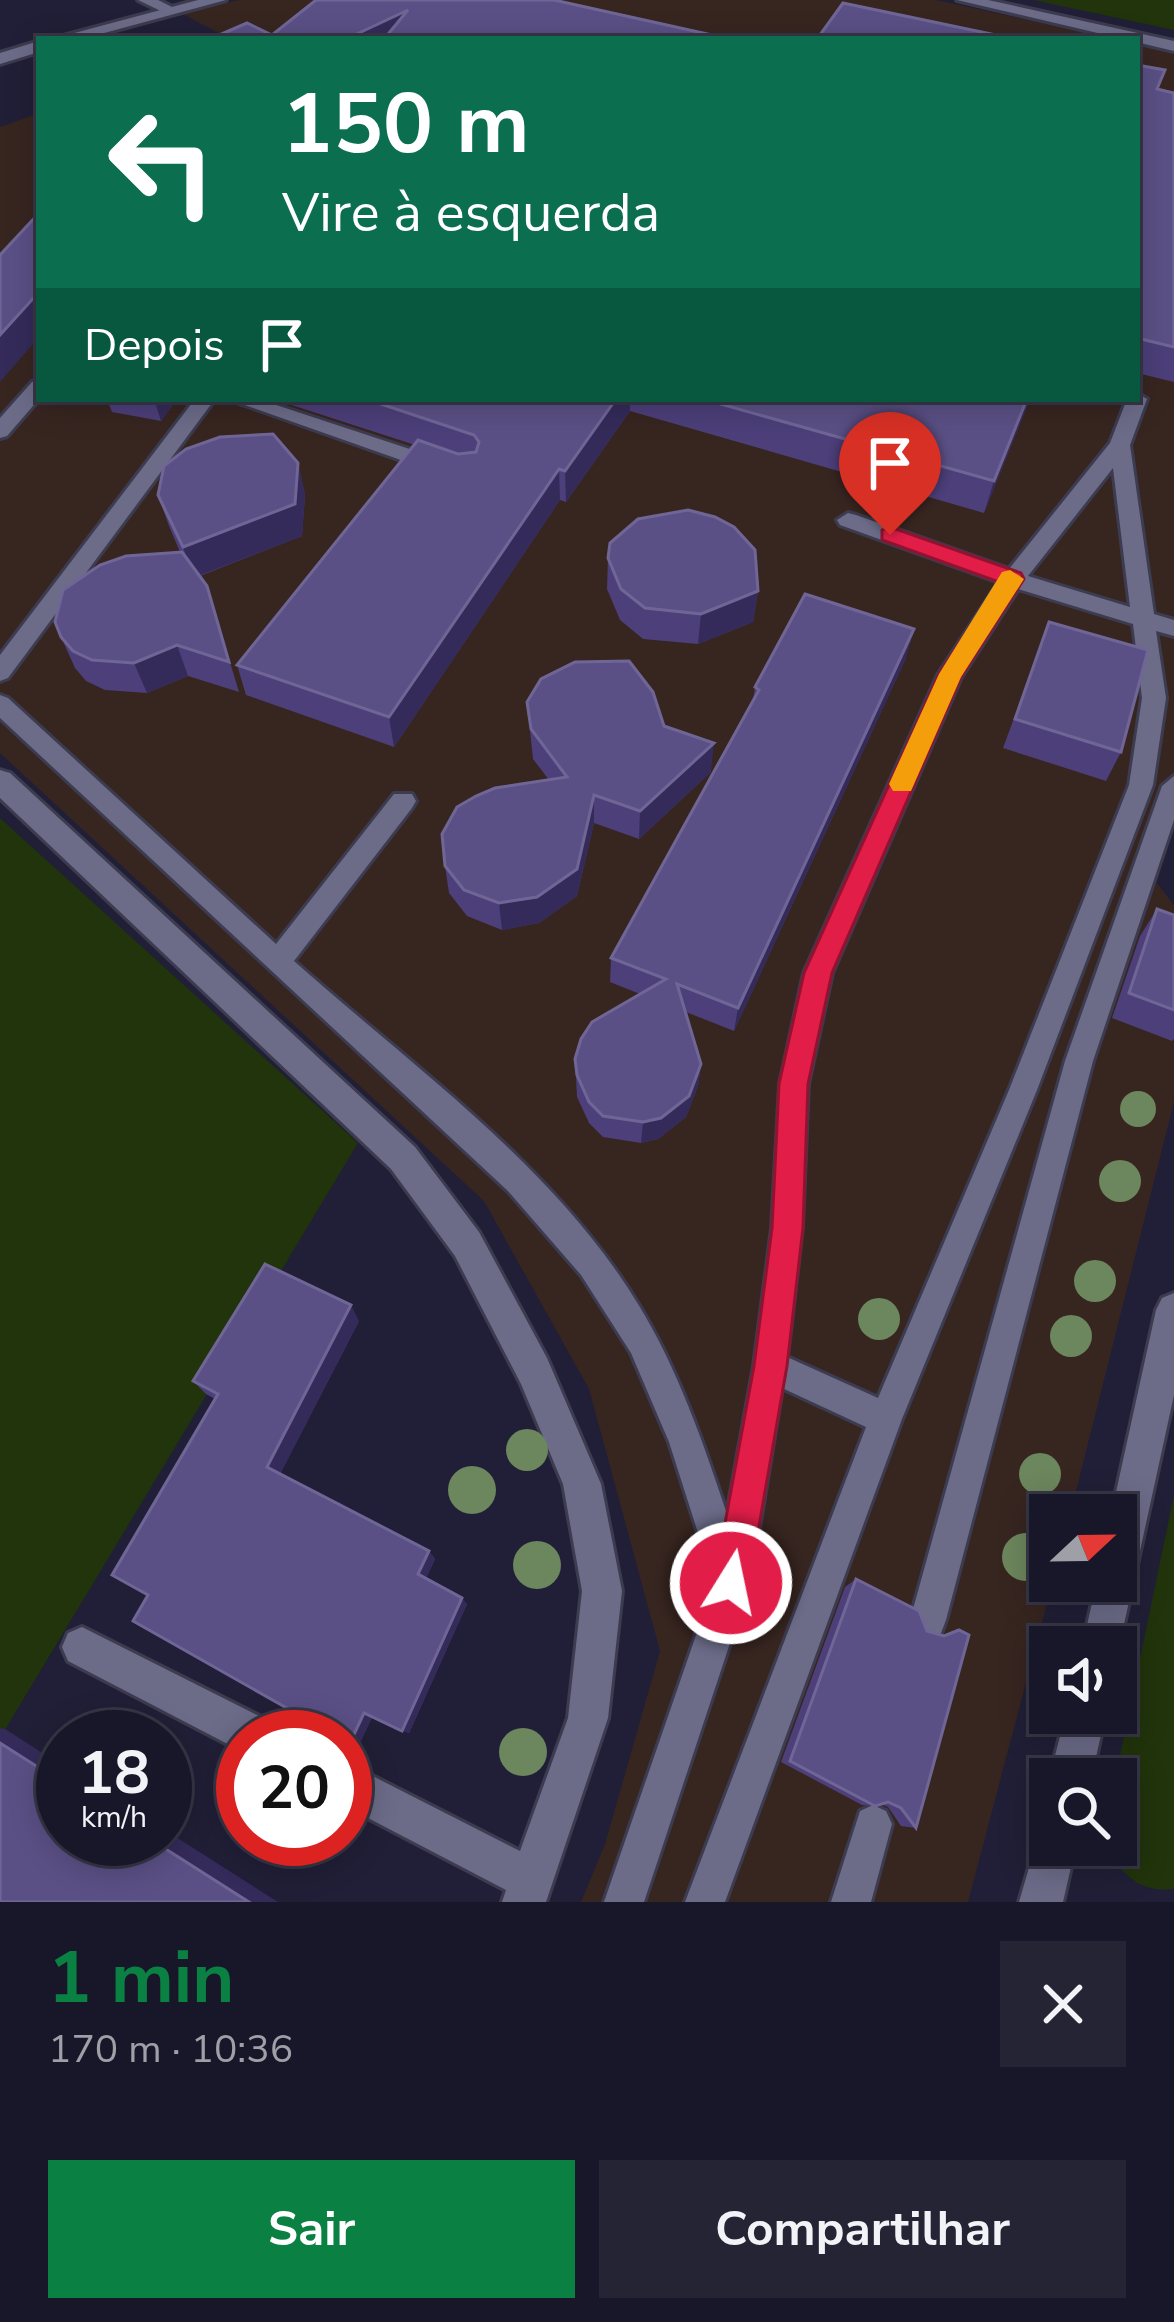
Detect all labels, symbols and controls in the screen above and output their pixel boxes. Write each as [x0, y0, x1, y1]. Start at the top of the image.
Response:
text: 150 m [282, 67, 530, 182]
icon: left [84, 84, 240, 240]
text: Vire à esquerda [282, 176, 660, 250]
icon: arrive [249, 312, 315, 378]
text: Depois [84, 315, 225, 376]
pin [839, 412, 941, 535]
icon: arrive [857, 430, 923, 496]
north arrow [1029, 1494, 1137, 1602]
map controls [1029, 1494, 1137, 1866]
position arrow [668, 1520, 794, 1646]
button: sound [1029, 1626, 1137, 1734]
speed limit sign: 20 [216, 1710, 372, 1866]
text: 18 [78, 1732, 150, 1814]
button: search [1029, 1758, 1137, 1866]
text: km/h [81, 1797, 147, 1838]
text: 1 min [48, 1929, 234, 2027]
button: close [1000, 1941, 1126, 2067]
text: 170 m · 10:36 [48, 2023, 293, 2076]
button: Sair [48, 2160, 575, 2298]
button: Compartilhar [599, 2160, 1126, 2298]

